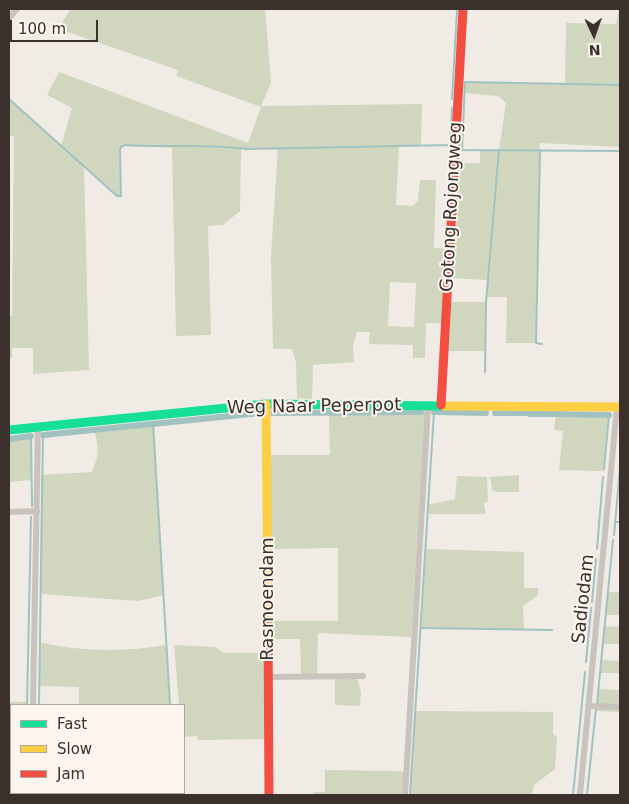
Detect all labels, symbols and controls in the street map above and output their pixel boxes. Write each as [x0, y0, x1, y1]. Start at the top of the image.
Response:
scale bar [12, 10, 100, 42]
north arrow [569, 10, 619, 60]
text: 100 m [18, 20, 66, 38]
text: N [589, 42, 601, 58]
street label: Gotong Rojongweg [437, 121, 467, 293]
street label: Weg Naar Peperpot [227, 395, 401, 419]
street label: Rasmoendam [257, 537, 279, 661]
street label: Sadiodam [569, 553, 599, 645]
legend [10, 704, 185, 794]
text: Fast [57, 715, 87, 733]
text: Slow [57, 740, 92, 758]
text: Jam [57, 765, 85, 783]

